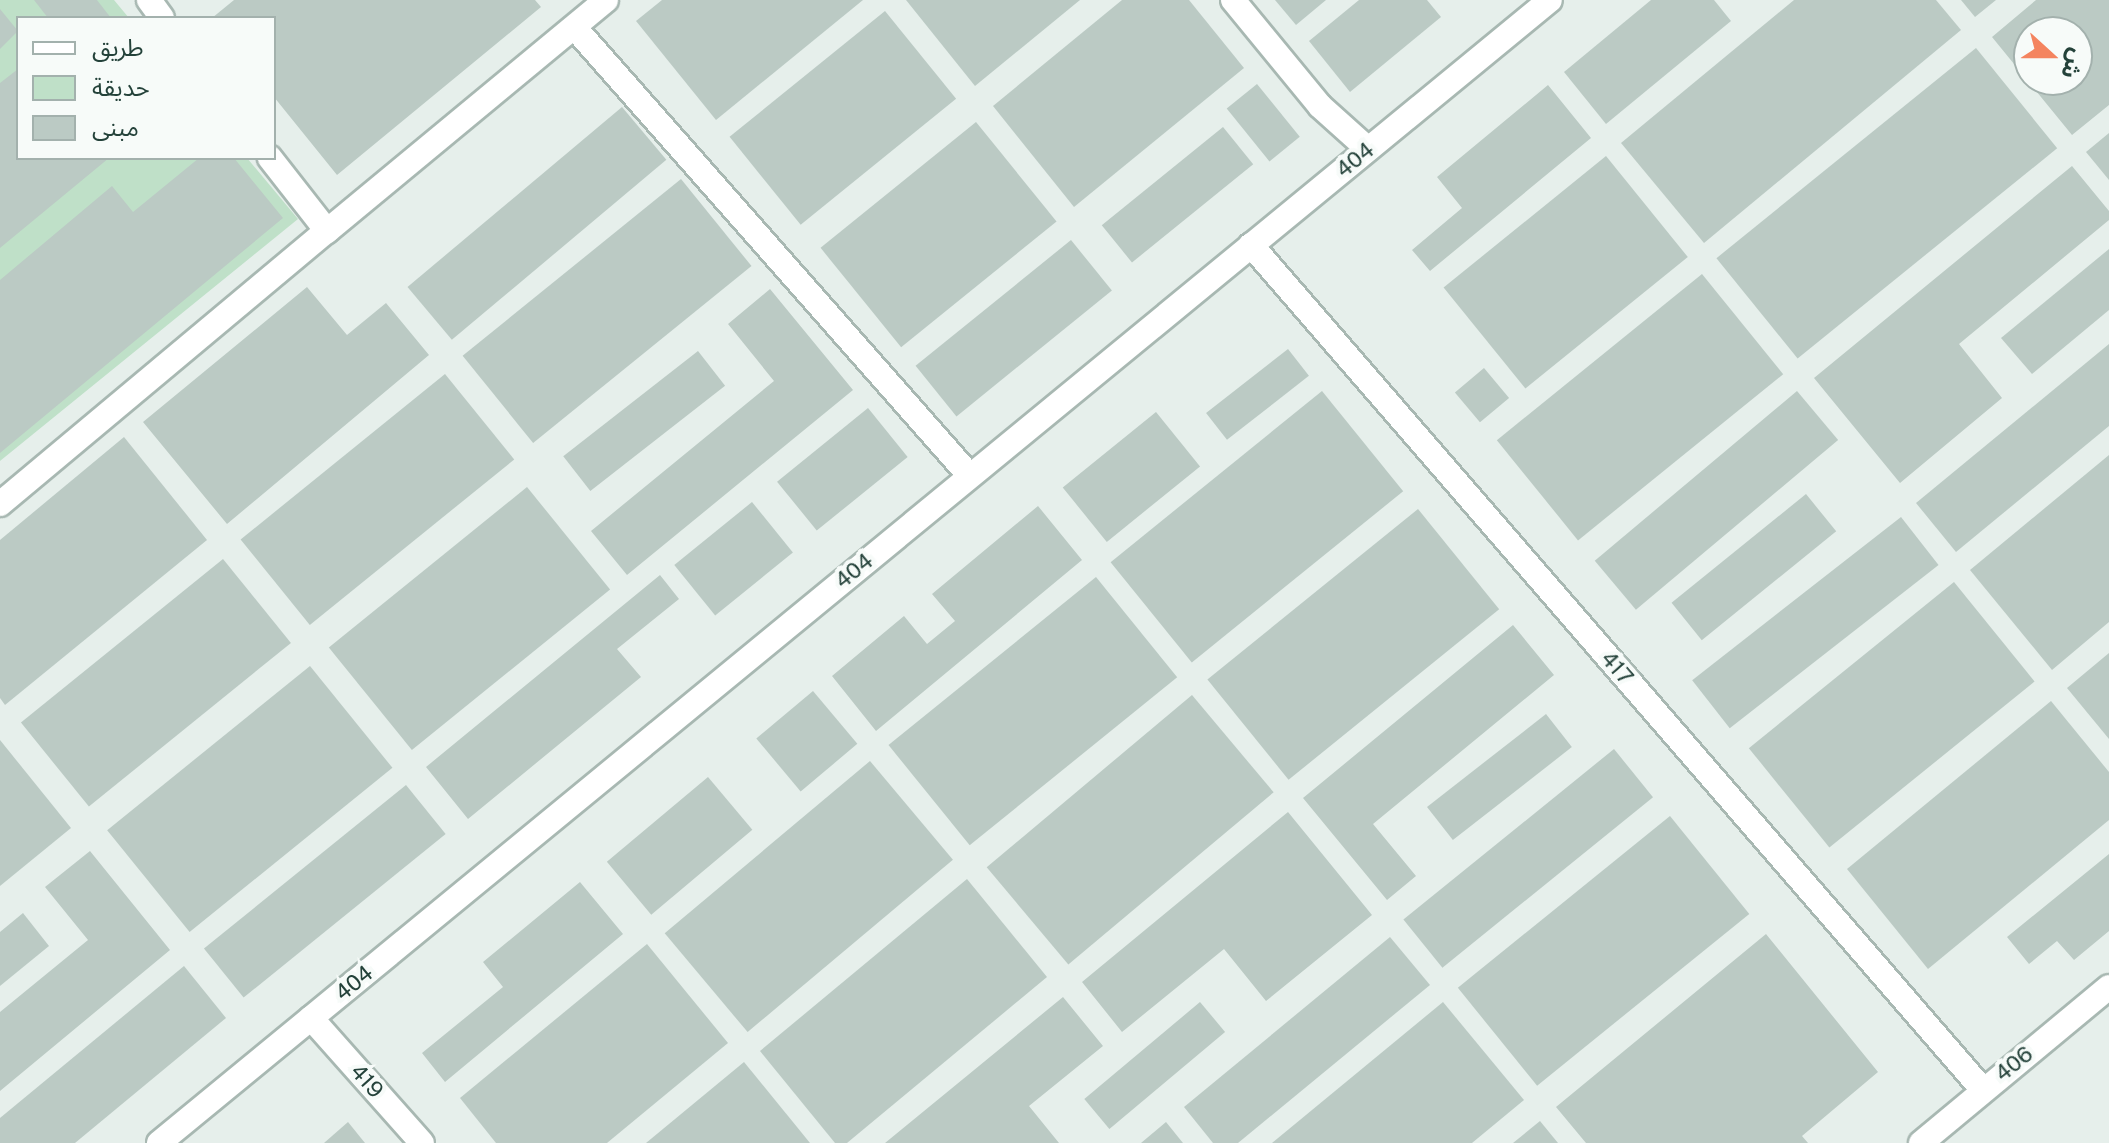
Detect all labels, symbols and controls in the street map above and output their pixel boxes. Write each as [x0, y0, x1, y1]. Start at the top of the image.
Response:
legend [16, 16, 276, 160]
north arrow [2013, 16, 2093, 96]
text: طريق [92, 33, 144, 61]
text: ش [2056, 45, 2091, 83]
text: حديقة [92, 73, 150, 101]
text: مبنى [92, 113, 139, 141]
street label: 404 [1331, 137, 1379, 183]
street label: 404 [830, 548, 878, 594]
street label: 417 [1595, 646, 1639, 690]
street label: 404 [330, 960, 378, 1006]
street label: 406 [1990, 1041, 2038, 1087]
street label: 419 [345, 1059, 389, 1103]

